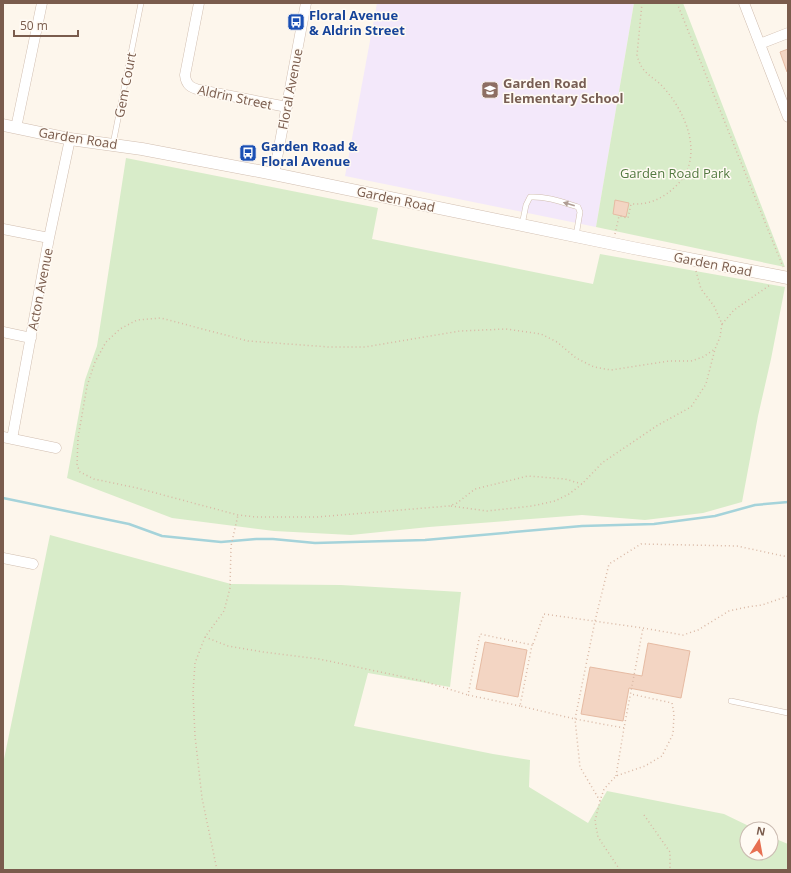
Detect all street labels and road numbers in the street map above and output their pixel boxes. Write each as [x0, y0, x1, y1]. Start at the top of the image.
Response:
street label: Floral Avenue [273, 47, 307, 131]
street label: Gem Court [110, 50, 140, 119]
street label: Aldrin Street [196, 80, 274, 114]
street label: Garden Road [37, 123, 119, 153]
street label: Garden Road [355, 182, 437, 216]
street label: Acton Avenue [23, 246, 57, 332]
street label: Garden Road [672, 248, 754, 280]

